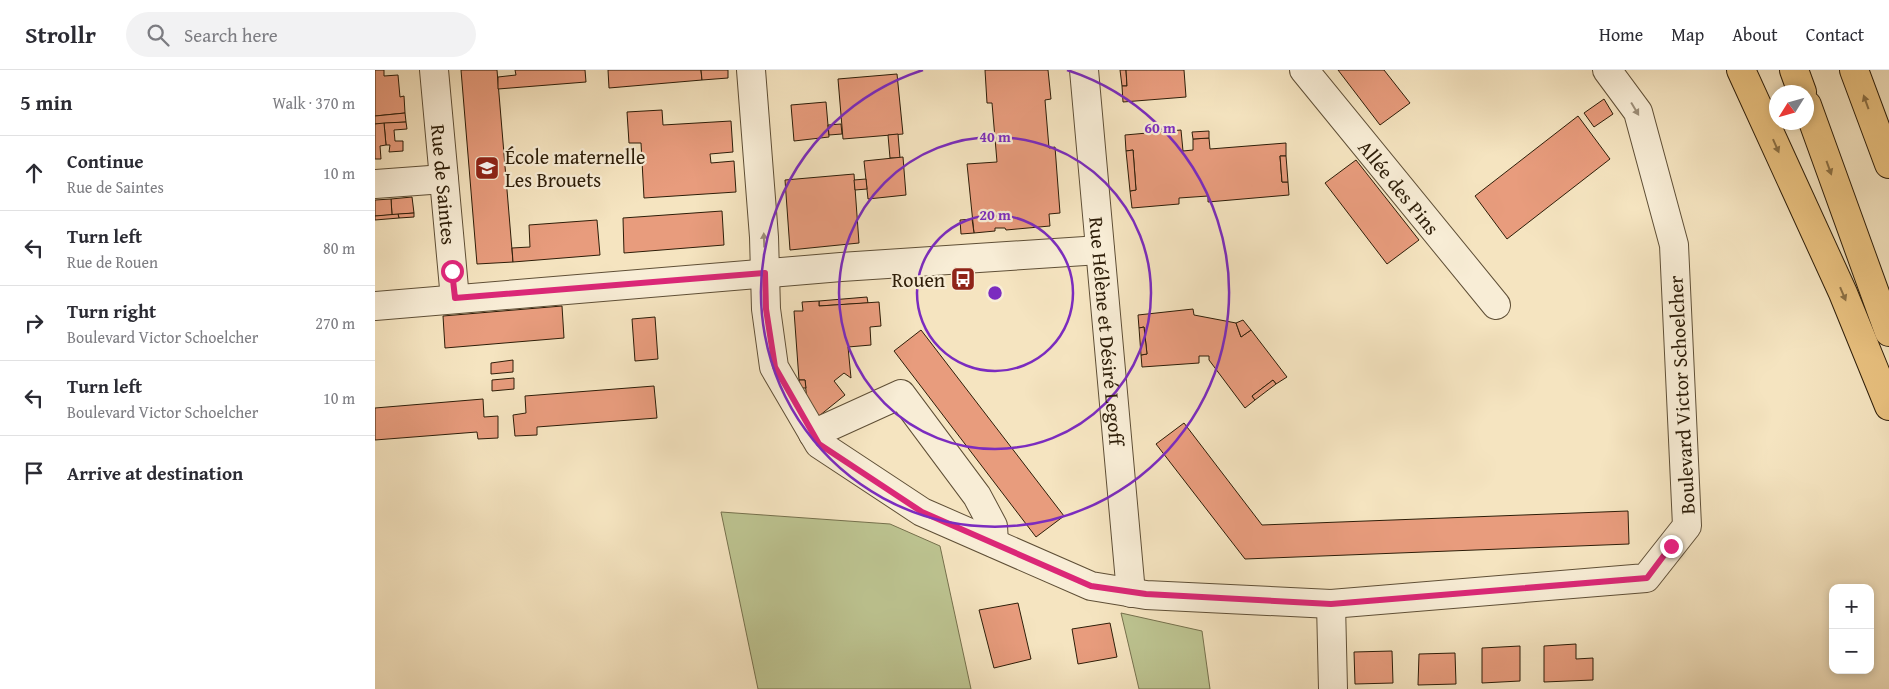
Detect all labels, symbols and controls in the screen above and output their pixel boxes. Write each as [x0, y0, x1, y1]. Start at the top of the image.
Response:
search box [126, 12, 476, 57]
text: Strollr [25, 17, 96, 52]
icon: search [144, 21, 172, 49]
text: Search here [184, 21, 278, 49]
text: Home [1599, 21, 1643, 48]
text: Map [1671, 21, 1704, 48]
text: About [1732, 21, 1778, 48]
text: Contact [1806, 21, 1864, 48]
north arrow [1769, 85, 1814, 130]
text: 5 min [20, 87, 72, 118]
text: Walk · 370 m [272, 91, 355, 115]
one-way arrow [1862, 94, 1870, 109]
one-way arrow [1631, 103, 1640, 116]
text: 60 m [1144, 117, 1176, 138]
street label: Rue de Saintes [425, 123, 464, 246]
text: 40 m [979, 126, 1011, 147]
street label: Allée des Pins [1352, 133, 1447, 241]
one-way arrow [1772, 139, 1780, 153]
place label: École maternelle Les Brouets [505, 142, 645, 194]
text: Continue [67, 147, 144, 175]
school or university icon: École maternelle Les Brouets [474, 155, 500, 181]
icon: ahead [20, 159, 48, 187]
one-way arrow [1826, 160, 1833, 175]
text: 10 m [323, 161, 355, 185]
text: Rue de Saintes [67, 175, 164, 199]
text: 20 m [979, 204, 1011, 225]
street label: Rue Hélène et Désiré Legoff [1083, 216, 1132, 448]
text: Turn left [67, 222, 142, 250]
one-way arrow [760, 232, 768, 248]
icon: left [20, 234, 48, 262]
text: 80 m [323, 236, 355, 260]
text: Rue de Rouen [67, 250, 158, 274]
route start [441, 260, 464, 283]
place label: Rouen [892, 265, 945, 294]
bus stop icon: Rouen [950, 266, 976, 292]
street label: Boulevard Victor Schoelcher [1660, 275, 1702, 515]
centre of rings [986, 284, 1004, 302]
one-way arrow [1839, 287, 1847, 301]
text: Turn right [67, 297, 156, 325]
icon: right [20, 309, 48, 337]
text: 270 m [315, 311, 355, 335]
text: Boulevard Victor Schoelcher [67, 325, 258, 349]
text: Turn left [67, 372, 142, 400]
icon: left [20, 384, 48, 412]
text: 10 m [323, 386, 355, 410]
text: Boulevard Victor Schoelcher [67, 400, 258, 424]
icon: arrive [20, 459, 48, 487]
text: Arrive at destination [67, 459, 243, 487]
route end [1660, 535, 1683, 558]
map controls [1829, 584, 1874, 674]
button: + [1829, 584, 1874, 629]
button: − [1829, 629, 1874, 674]

